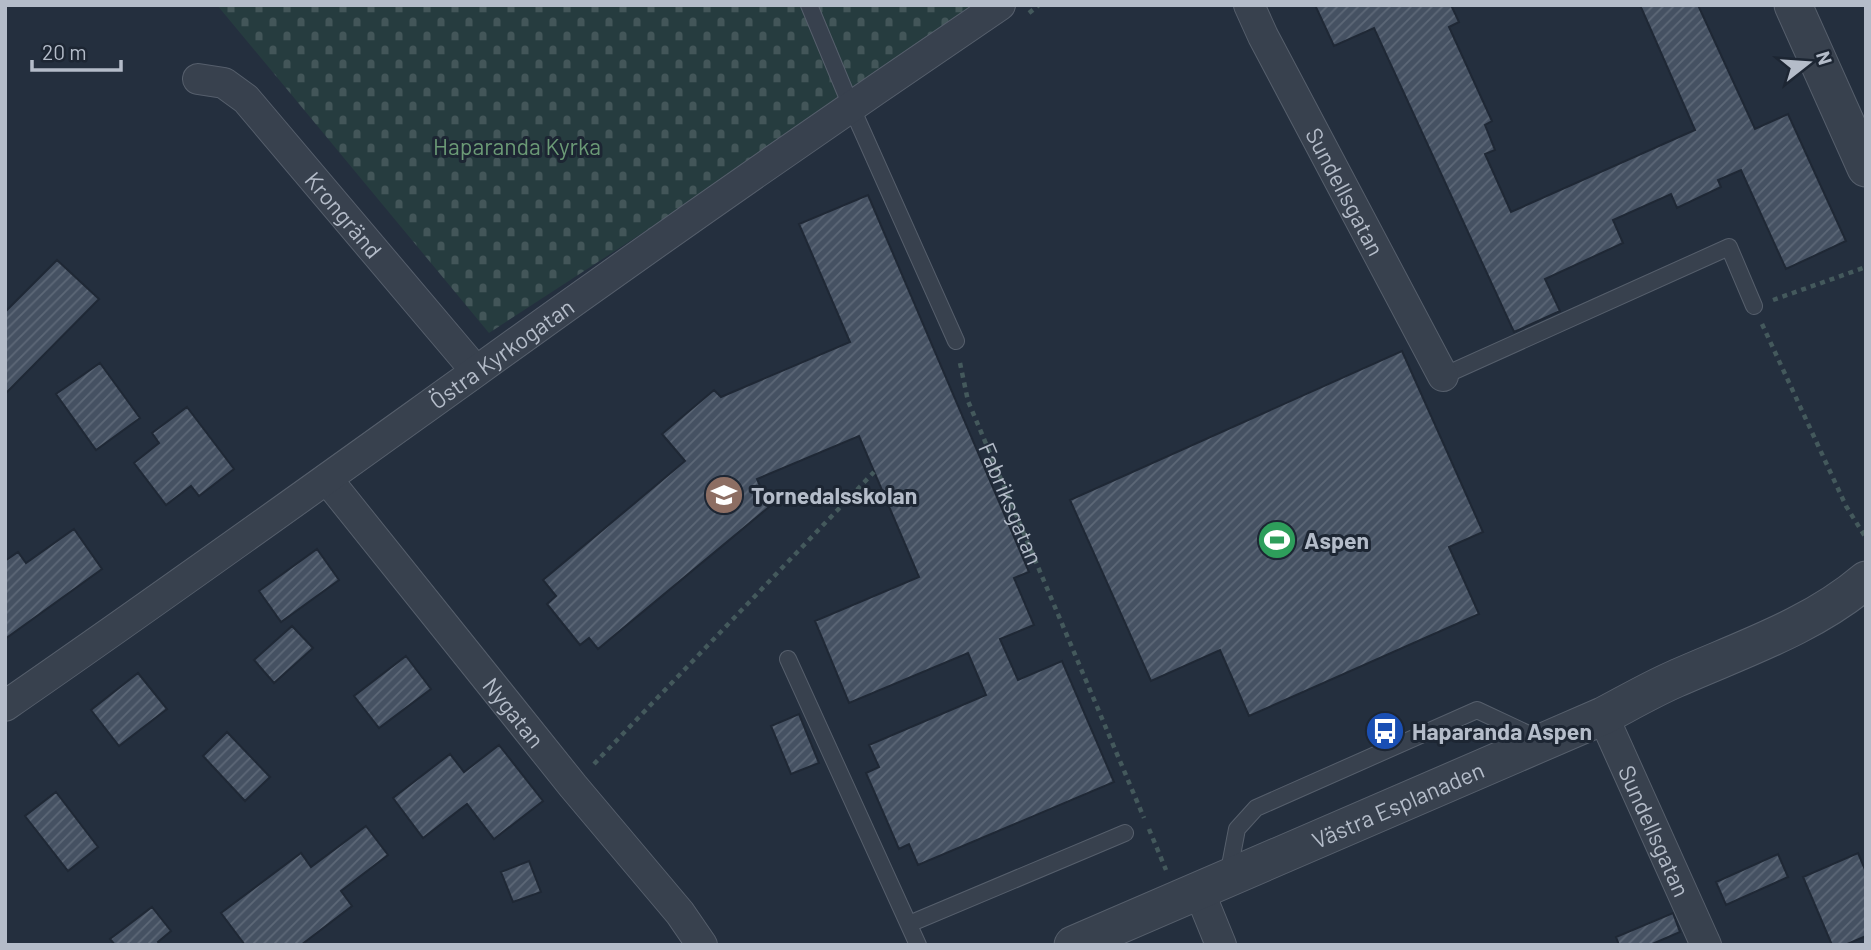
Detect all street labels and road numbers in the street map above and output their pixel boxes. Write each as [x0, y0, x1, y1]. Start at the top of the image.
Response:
street label: Sundellsgatan [1300, 123, 1391, 260]
street label: Krongränd [299, 166, 388, 264]
street label: Östra Kyrkogatan [424, 292, 579, 415]
street label: Fabriksgatan [973, 438, 1049, 569]
street label: Nygatan [477, 672, 551, 753]
street label: Västra Esplanaden [1308, 755, 1488, 854]
street label: Sundellsgatan [1613, 761, 1696, 901]

